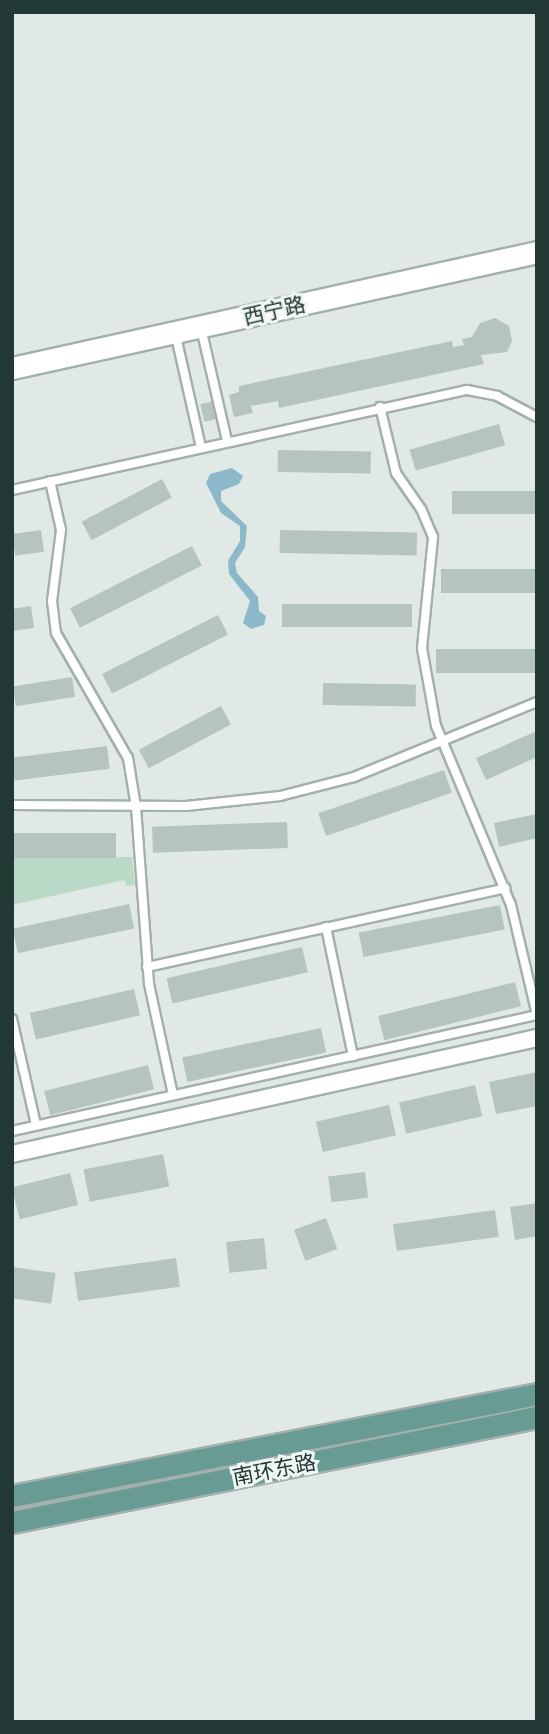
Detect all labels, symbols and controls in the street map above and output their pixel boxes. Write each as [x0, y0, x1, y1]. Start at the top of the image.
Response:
street label: 西宁路 [240, 291, 308, 329]
street label: 南环东路 [230, 1449, 318, 1489]

